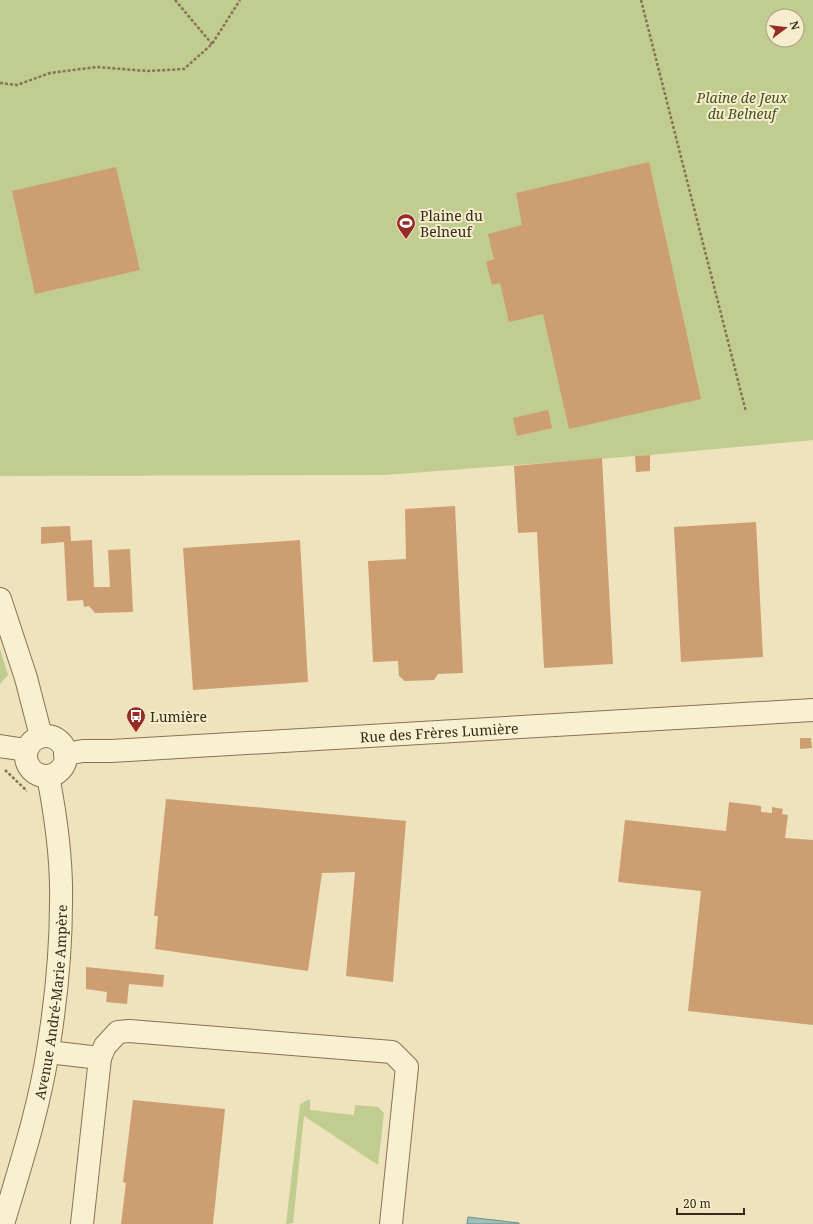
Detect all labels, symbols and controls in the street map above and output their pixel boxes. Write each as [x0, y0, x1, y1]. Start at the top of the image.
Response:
north arrow [765, 8, 805, 48]
text: N [787, 19, 804, 32]
park label: Plaine de Jeux du Belneuf [696, 88, 788, 123]
place label: Plaine du Belneuf [420, 206, 483, 241]
sports icon: Plaine du Belneuf [395, 212, 417, 240]
bus stop icon: Lumière [125, 705, 147, 733]
place label: Lumière [150, 707, 207, 726]
street label: Rue des Frères Lumière [359, 718, 519, 746]
street label: Avenue André-Marie Ampère [29, 904, 71, 1101]
scale bar [677, 1190, 744, 1216]
text: 20 m [683, 1195, 711, 1212]

